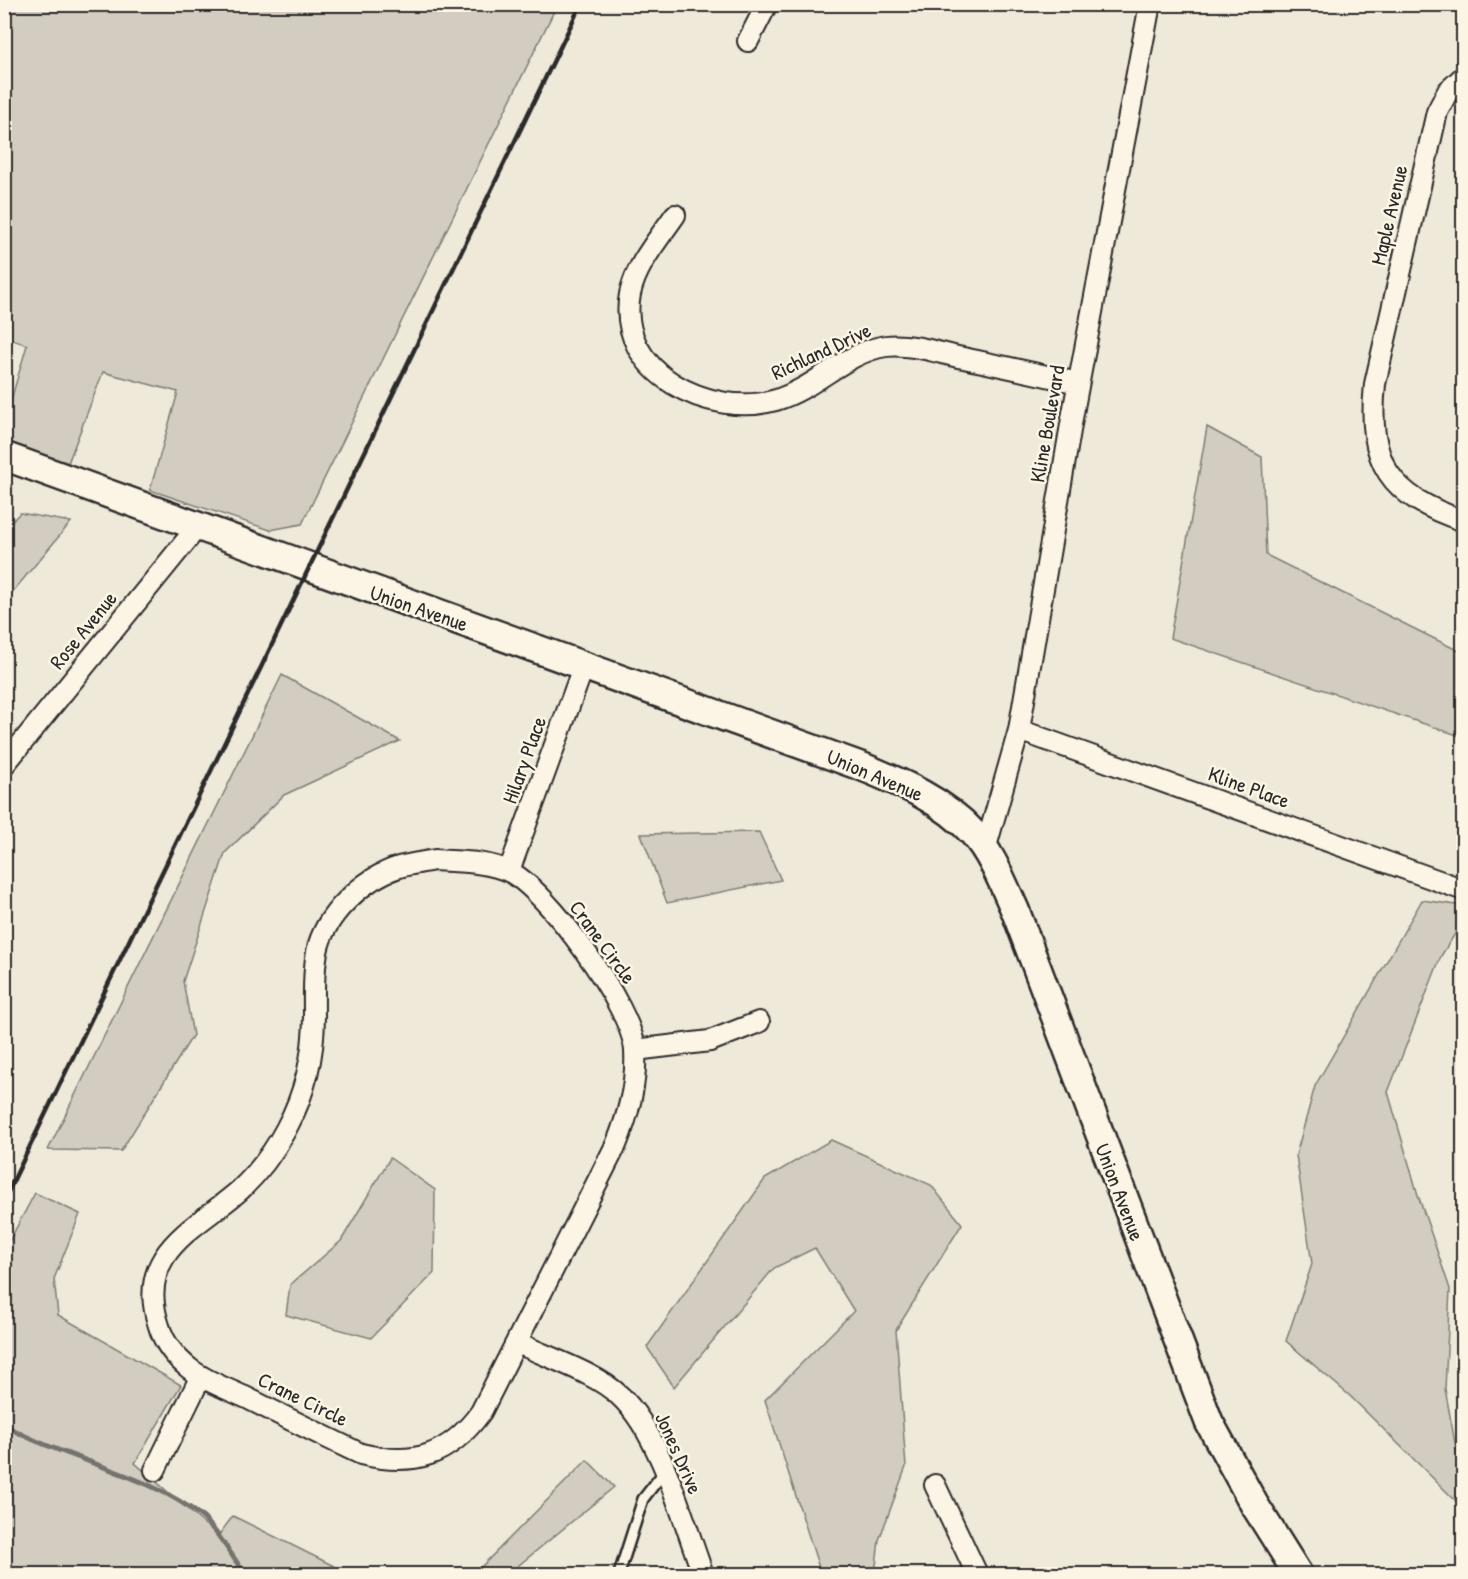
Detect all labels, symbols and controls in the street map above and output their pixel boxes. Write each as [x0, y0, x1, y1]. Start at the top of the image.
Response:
street label: Maple Avenue [1363, 162, 1415, 268]
street label: Richland Drive [766, 315, 876, 387]
street label: Kline Boulevard [1022, 363, 1072, 485]
street label: Union Avenue [366, 578, 472, 638]
street label: Rose Avenue [43, 585, 123, 675]
street label: Hilary Place [495, 712, 553, 808]
street label: Union Avenue [822, 742, 928, 808]
street label: Kline Place [1204, 759, 1294, 815]
street label: Crane Circle [563, 894, 643, 990]
street label: Union Avenue [1088, 1139, 1152, 1245]
street label: Crane Circle [253, 1365, 353, 1433]
street label: Jones Drive [648, 1408, 710, 1498]

